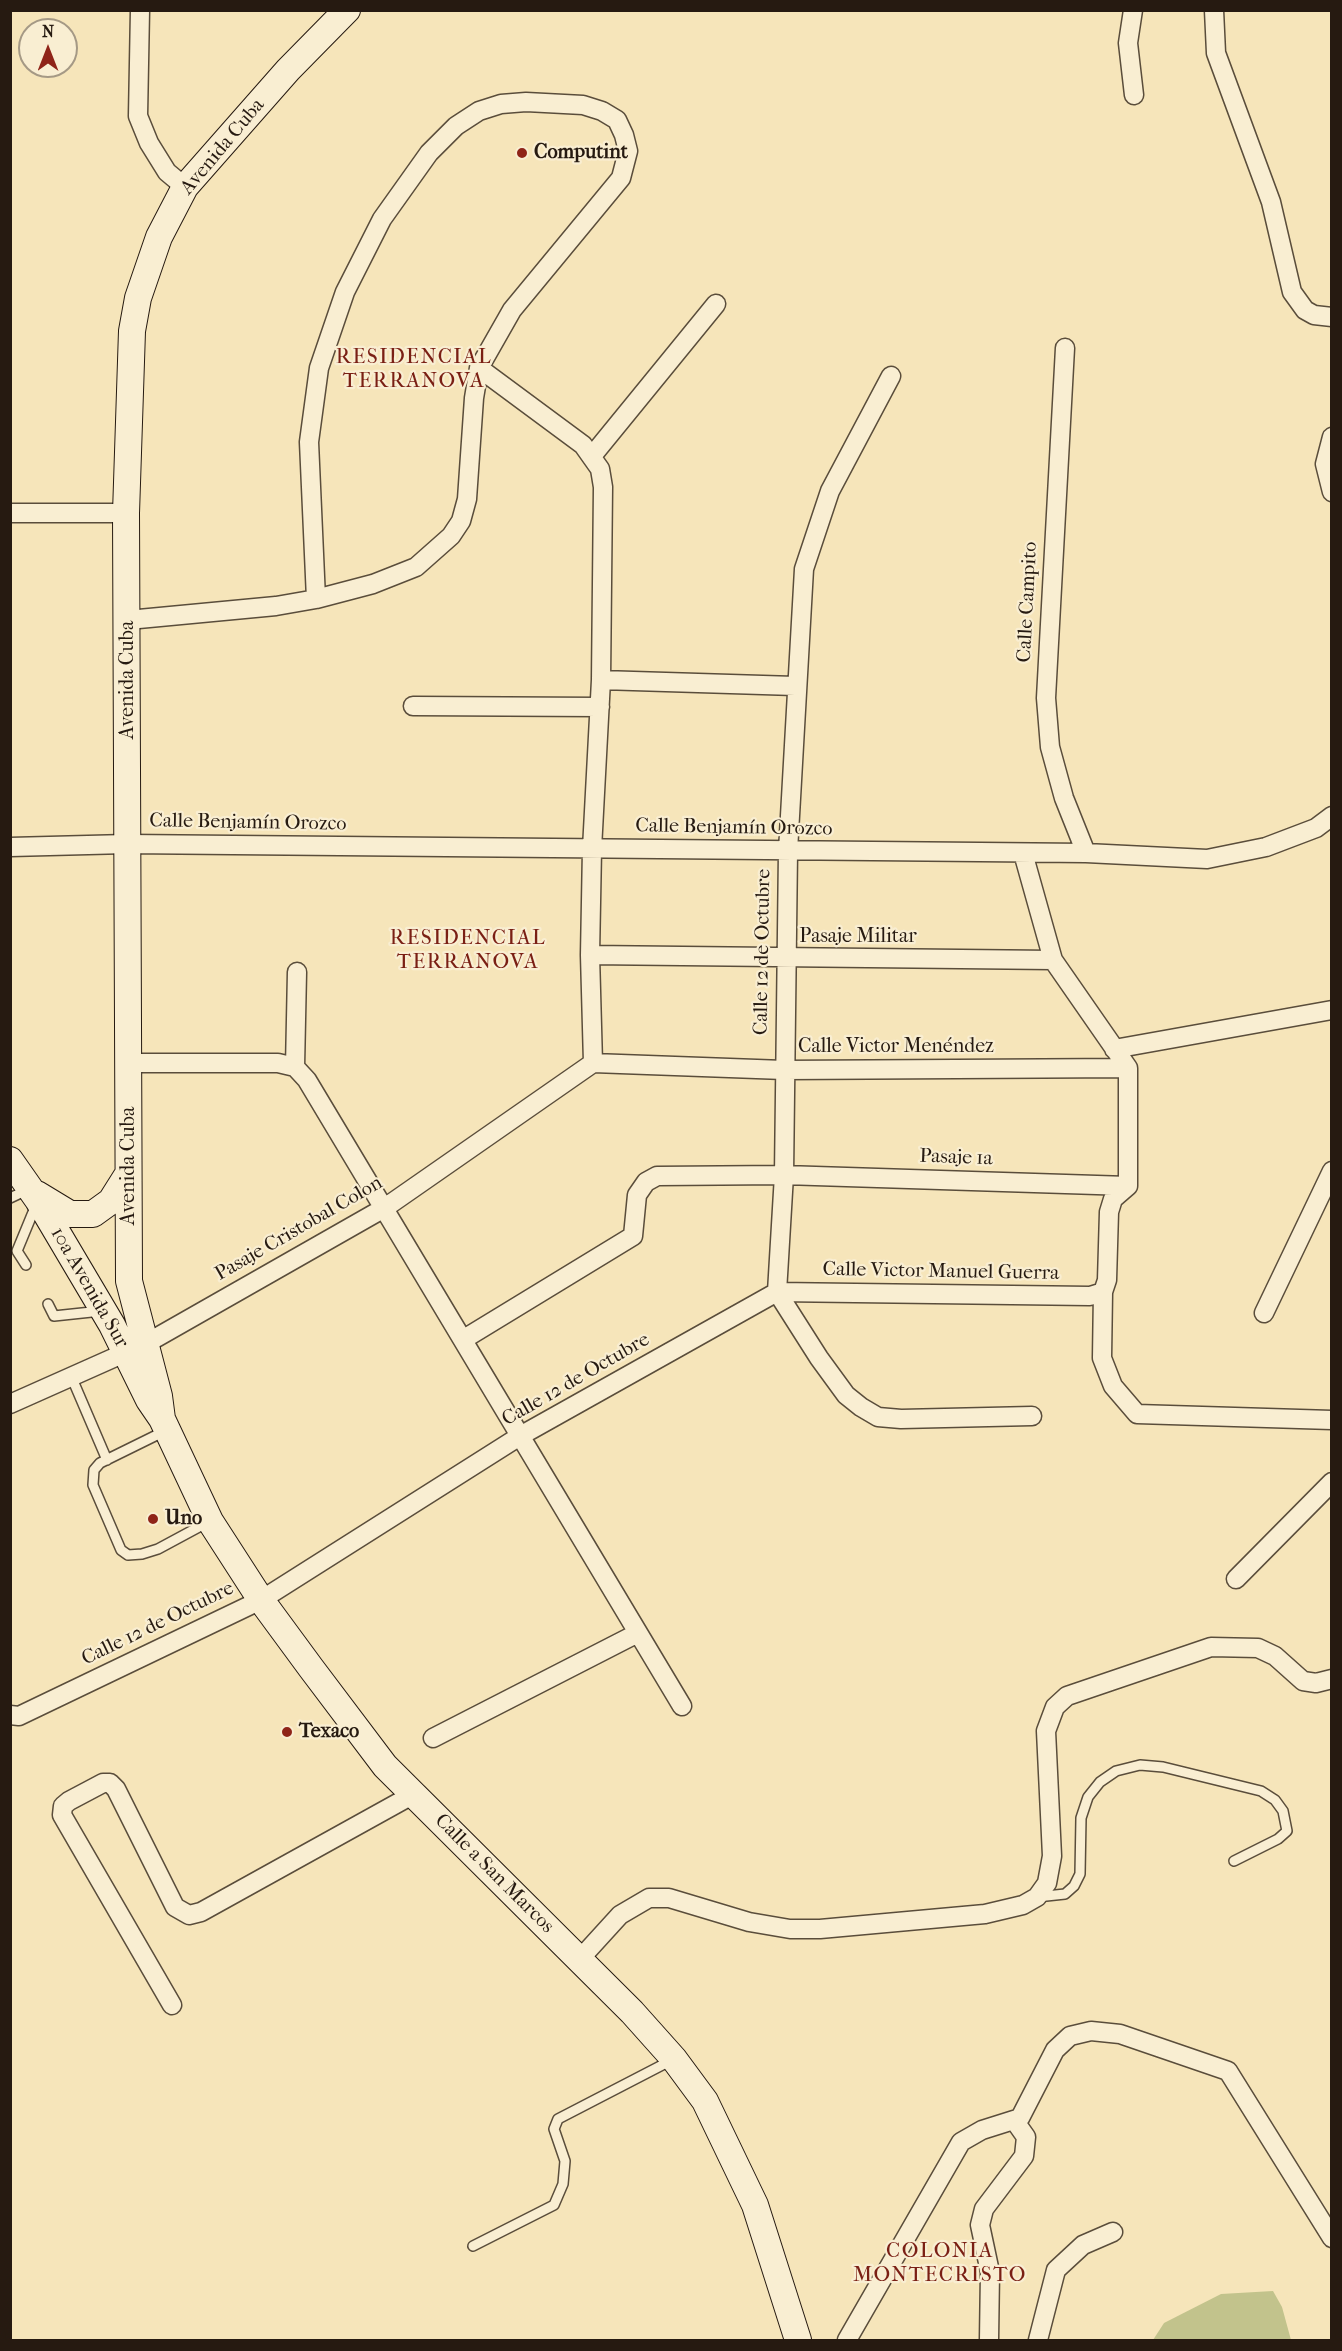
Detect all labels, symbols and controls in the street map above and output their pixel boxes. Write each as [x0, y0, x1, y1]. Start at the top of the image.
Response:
north arrow [18, 18, 78, 78]
text: N [42, 22, 54, 41]
street label: Avenida Cuba [176, 94, 270, 200]
place label: Computint [534, 141, 628, 165]
marker: Computint [515, 146, 529, 160]
district label: RESIDENCIAL TERRANOVA [336, 345, 492, 395]
street label: Calle Campito [1013, 541, 1043, 663]
street label: Avenida Cuba [116, 621, 140, 739]
street label: Calle Benjamín Orozco [149, 809, 347, 837]
street label: Calle Benjamín Orozco [635, 814, 833, 842]
street label: Calle 12 de Octubre [750, 869, 776, 1035]
street label: Pasaje Militar [799, 925, 917, 949]
district label: RESIDENCIAL TERRANOVA [390, 926, 546, 976]
street label: Calle Victor Menéndez [798, 1035, 994, 1059]
street label: Avenida Cuba [117, 1107, 141, 1225]
street label: Pasaje 1a [919, 1145, 993, 1171]
street label: Pasaje Cristobal Colon [211, 1171, 387, 1287]
street label: 10a Avenida Sur [45, 1223, 133, 1353]
street label: Calle Victor Manuel Guerra [822, 1258, 1060, 1286]
street label: Calle 12 de Octubre [498, 1328, 654, 1432]
place label: Uno [165, 1507, 202, 1531]
marker: Uno [146, 1512, 160, 1526]
street label: Calle 12 de Octubre [78, 1577, 238, 1671]
place label: Texaco [299, 1720, 359, 1744]
marker: Texaco [280, 1725, 294, 1739]
street label: Calle a San Marcos [429, 1809, 559, 1939]
district label: COLONIA MONTECRISTO [853, 2239, 1027, 2289]

